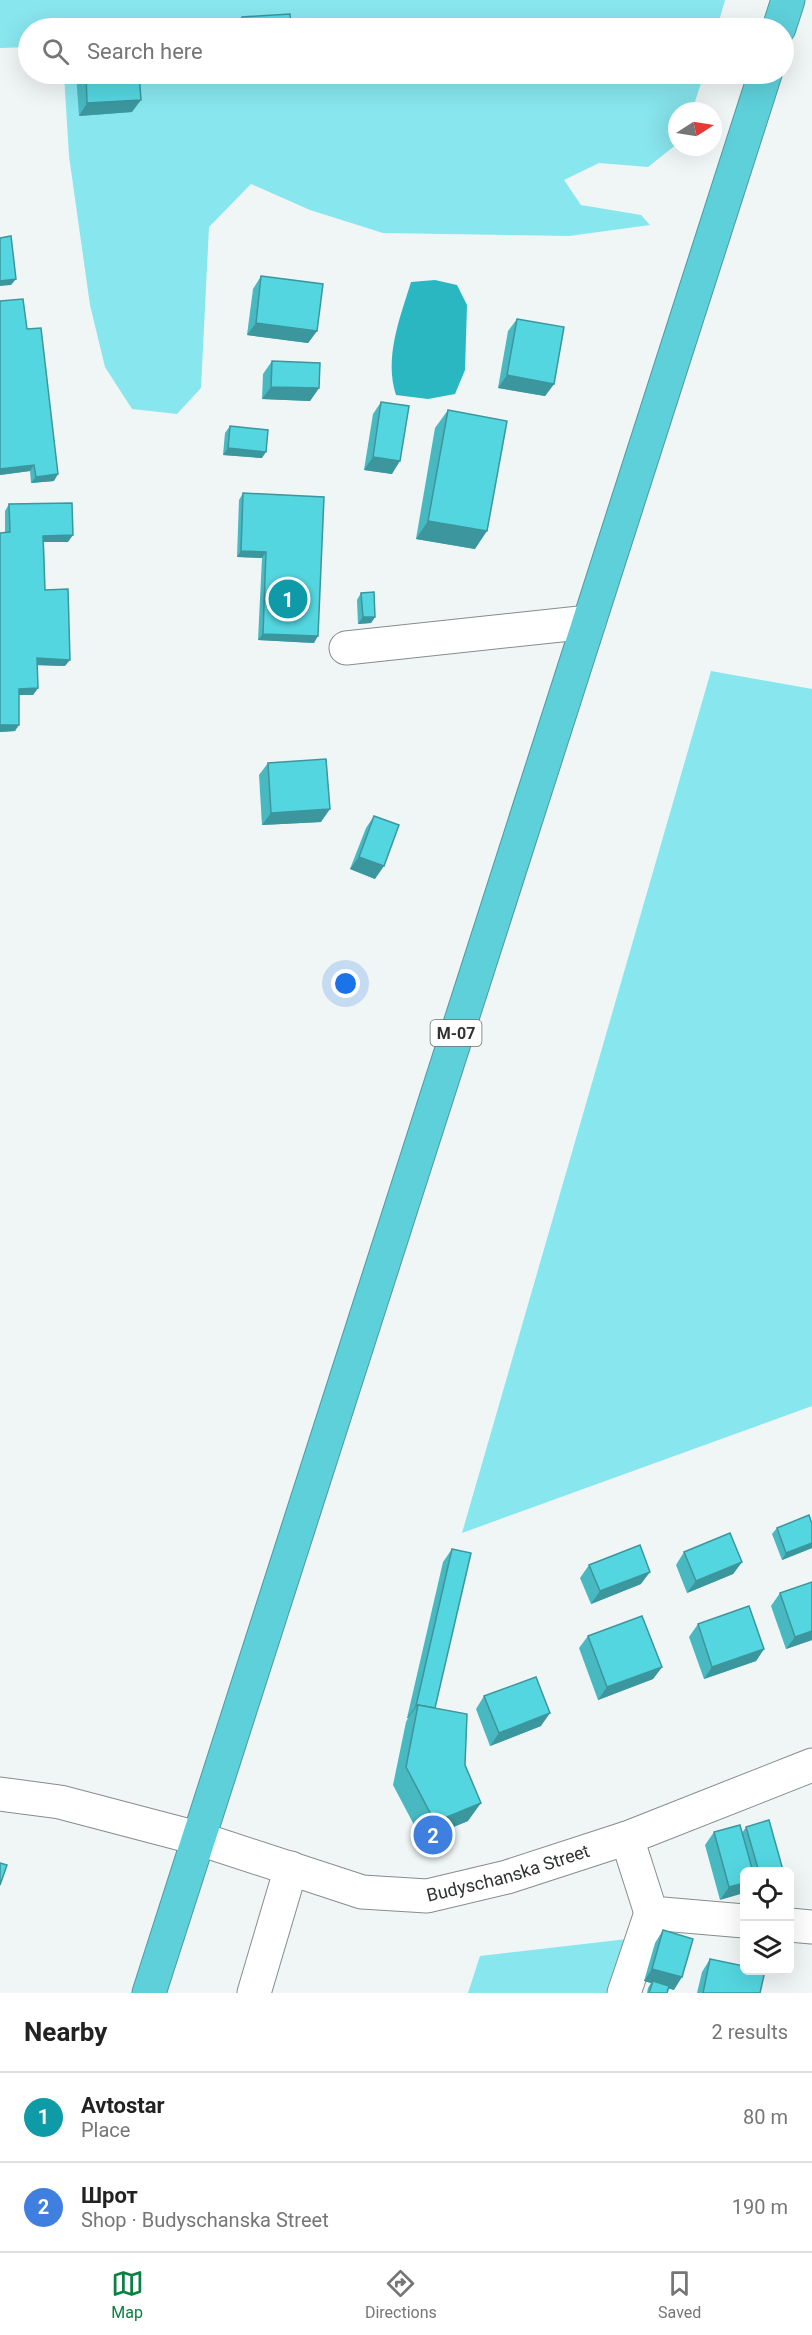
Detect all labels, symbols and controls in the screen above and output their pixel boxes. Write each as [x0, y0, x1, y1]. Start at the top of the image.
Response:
search box [18, 18, 794, 84]
icon: search [39, 35, 72, 68]
text: Search here [87, 39, 203, 64]
north arrow [668, 102, 722, 156]
pin: 1 [268, 576, 308, 622]
your location [331, 969, 360, 998]
road number: М-07 [430, 1020, 482, 1046]
pin: 2 [414, 1812, 452, 1858]
street label: Budyschanska Street [424, 1840, 592, 1906]
map controls [740, 1867, 794, 1975]
button: locate [740, 1867, 794, 1921]
button: layers [740, 1921, 794, 1975]
text: Nearby [24, 2017, 107, 2047]
text: 2 results [712, 2020, 788, 2044]
text: Avtostar [81, 2093, 165, 2118]
text: 1 [38, 2105, 49, 2129]
text: 80 m [743, 2105, 788, 2129]
text: Place [81, 2118, 130, 2142]
text: Шрот [81, 2183, 138, 2208]
text: 2 [38, 2195, 49, 2219]
text: 190 m [732, 2195, 788, 2219]
text: Shop · Budyschanska Street [81, 2208, 329, 2232]
tab: Map [111, 2267, 144, 2322]
tab: Directions [365, 2267, 437, 2322]
tab: Saved [658, 2267, 701, 2322]

